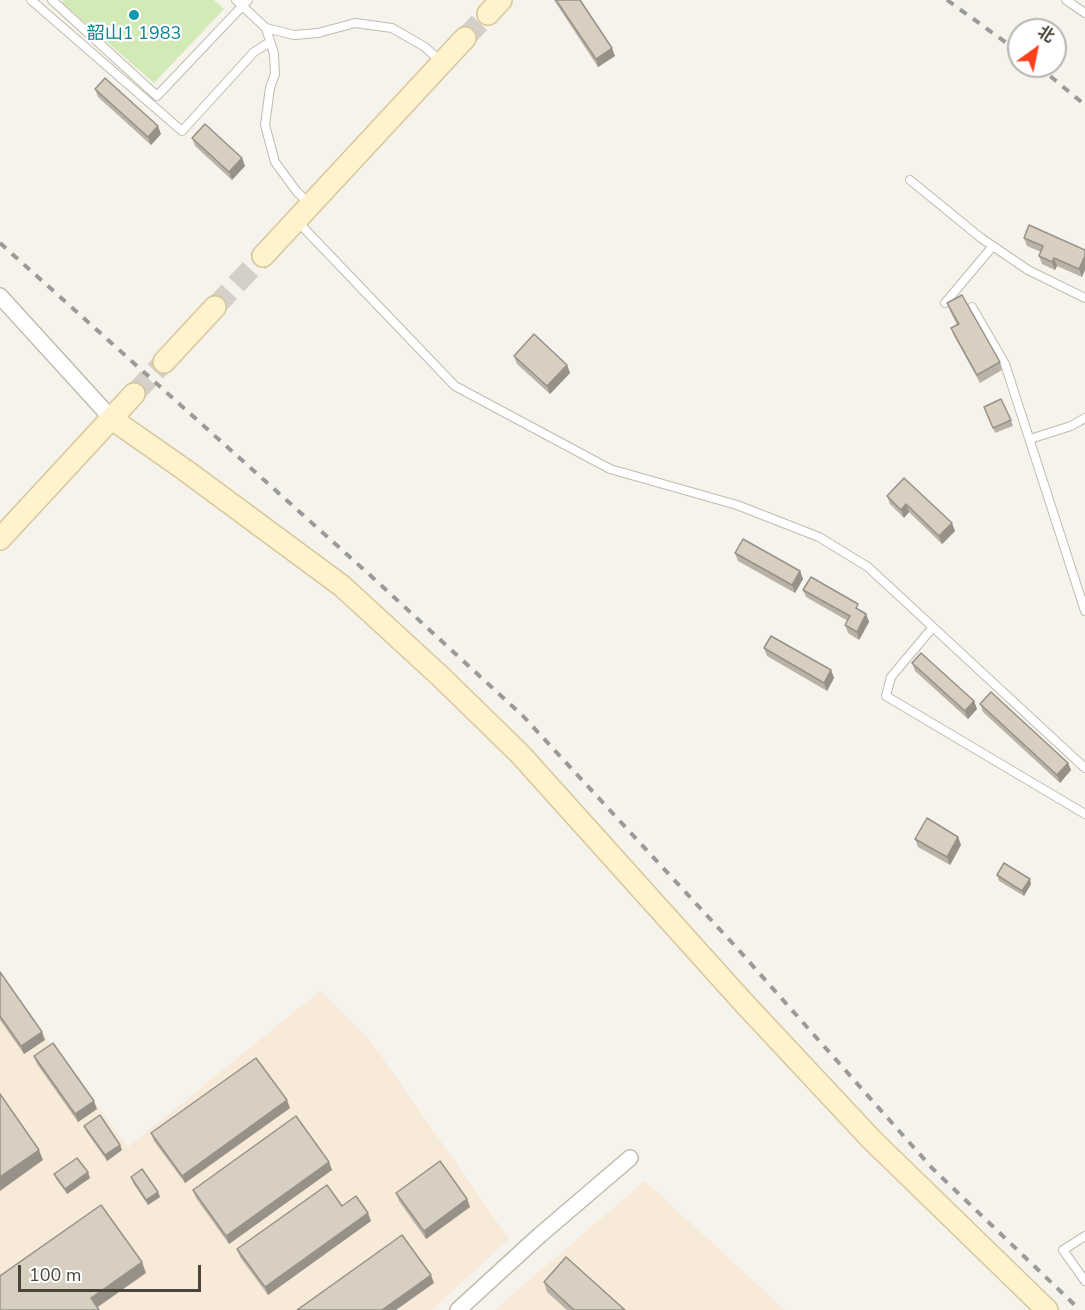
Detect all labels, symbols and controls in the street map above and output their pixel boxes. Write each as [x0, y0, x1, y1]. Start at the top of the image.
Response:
marker: 韶山1 1983 [127, 8, 141, 22]
north arrow [1007, 18, 1067, 78]
text: 北 [1033, 21, 1058, 48]
place label: 韶山1 1983 [87, 24, 181, 46]
scale bar [21, 1253, 204, 1291]
text: 100 m [29, 1263, 81, 1287]

